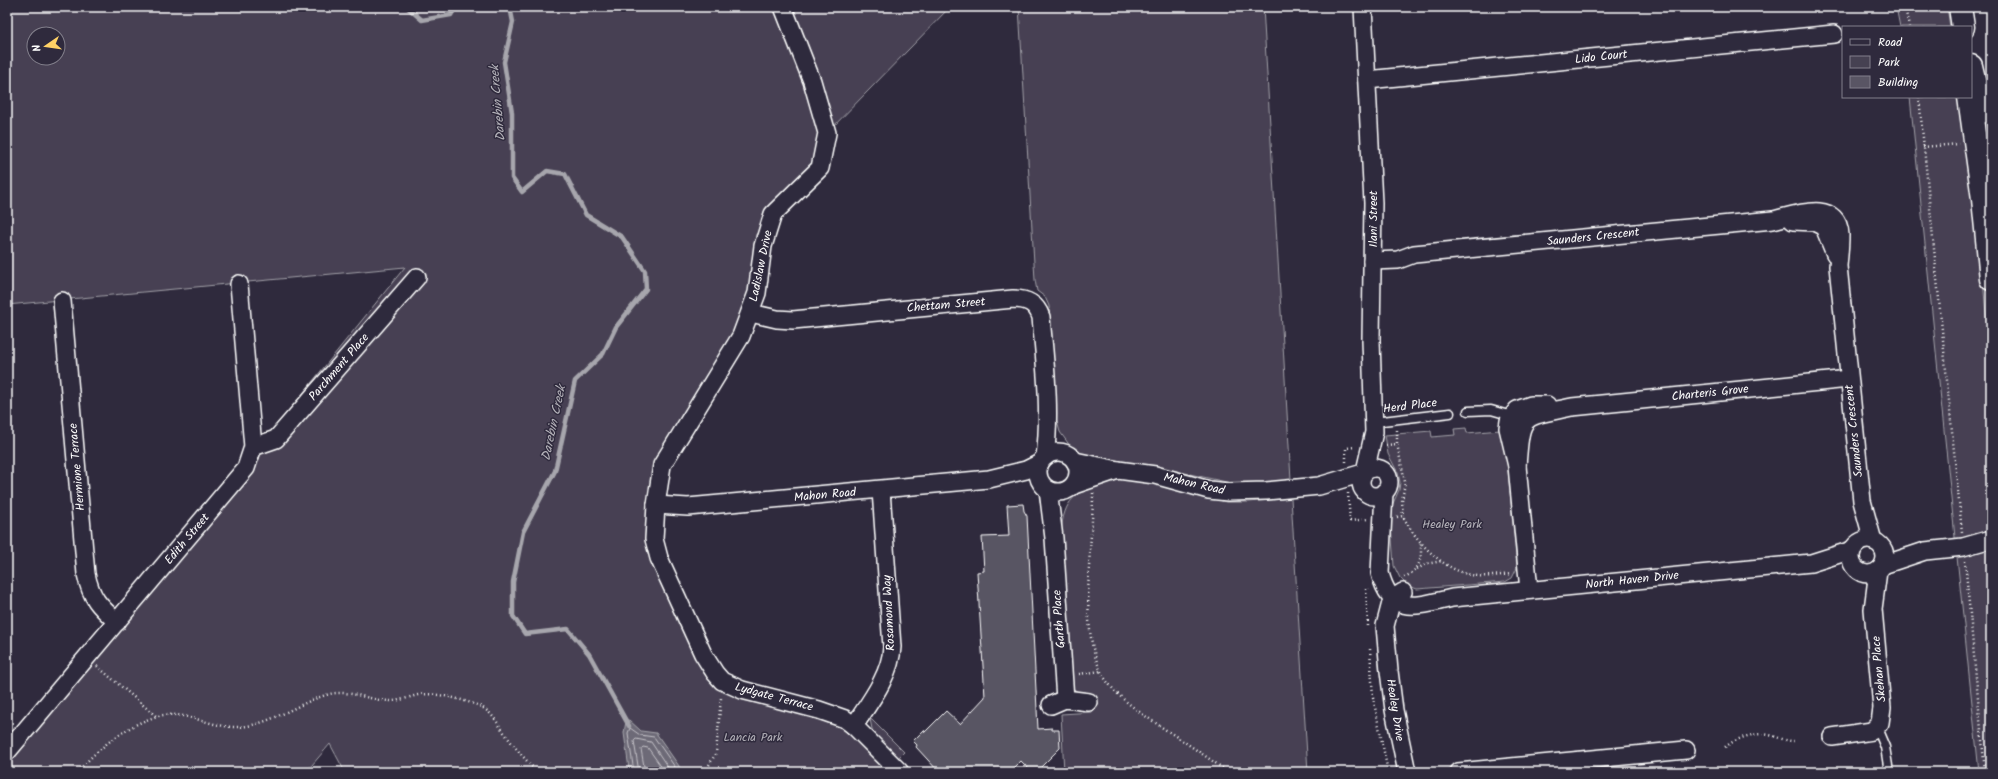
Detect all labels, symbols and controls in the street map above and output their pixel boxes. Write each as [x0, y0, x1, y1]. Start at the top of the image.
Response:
north arrow [26, 26, 66, 66]
legend [1842, 26, 1972, 98]
text: Road [1878, 33, 1903, 52]
text: N [28, 43, 47, 53]
street label: Lido Court [1574, 45, 1629, 69]
text: Park [1878, 53, 1900, 72]
water label: Darebin Creek [484, 62, 512, 142]
text: Building [1878, 73, 1918, 92]
street label: Ilani Street [1364, 190, 1383, 247]
street label: Saunders Crescent [1546, 223, 1641, 251]
street label: Ladislaw Drive [744, 228, 778, 303]
street label: Chettam Street [906, 292, 986, 318]
street label: Parchment Place [304, 328, 374, 405]
street label: Charteris Grove [1671, 379, 1750, 406]
water label: Darebin Creek [536, 382, 573, 463]
street label: Saunders Crescent [1840, 383, 1868, 478]
street label: Herd Place [1382, 393, 1439, 419]
street label: Hermione Terrace [64, 422, 90, 512]
street label: Mahon Road [1162, 468, 1227, 500]
street label: Mahon Road [793, 483, 858, 507]
street label: Edith Street [160, 509, 214, 569]
park label: Healey Park [1422, 515, 1482, 534]
street label: North Haven Drive [1584, 566, 1680, 594]
street label: Rosamond Way [878, 574, 900, 651]
street label: Garth Place [1047, 588, 1071, 649]
street label: Skehan Place [1867, 634, 1891, 703]
street label: Lydgate Terrace [733, 677, 816, 717]
street label: Healey Drive [1381, 677, 1409, 743]
park label: Lancia Park [724, 728, 783, 747]

